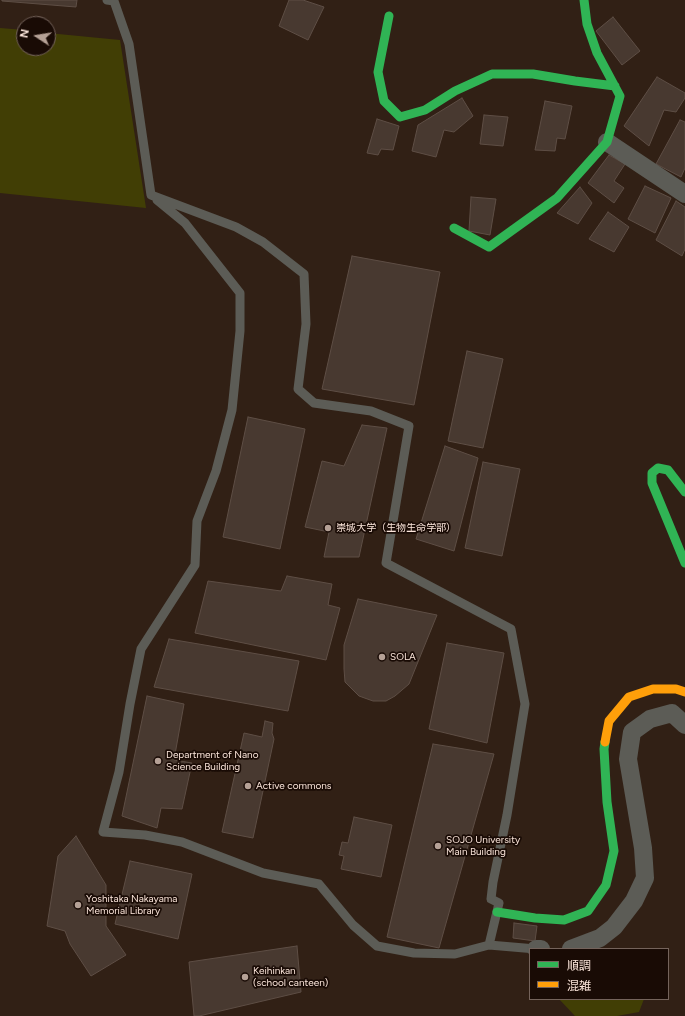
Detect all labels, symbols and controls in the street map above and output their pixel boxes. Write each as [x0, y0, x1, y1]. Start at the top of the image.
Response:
north arrow [16, 16, 56, 56]
text: N [18, 28, 32, 39]
place label: 崇城大学（生物生命学部） [336, 522, 456, 534]
marker: 崇城大学（生物生命学部） [323, 523, 333, 533]
place label: SOLA [390, 651, 416, 663]
marker: SOLA [377, 652, 387, 662]
place label: Department of Nano Science Building [166, 749, 258, 772]
marker: Department of Nano Science Building [153, 756, 163, 766]
place label: Active commons [256, 780, 331, 792]
marker: Active commons [243, 781, 253, 791]
place label: SOJO University Main Building [446, 834, 520, 858]
marker: SOJO University Main Building [433, 841, 443, 851]
place label: Yoshitaka Nakayama Memorial Library [86, 893, 177, 916]
marker: Yoshitaka Nakayama Memorial Library [73, 900, 83, 910]
legend [529, 948, 669, 1000]
text: 順調 [567, 959, 591, 973]
place label: Keihinkan (school canteen) [253, 965, 328, 988]
marker: Keihinkan (school canteen) [240, 972, 250, 982]
text: 混雑 [567, 979, 591, 993]

